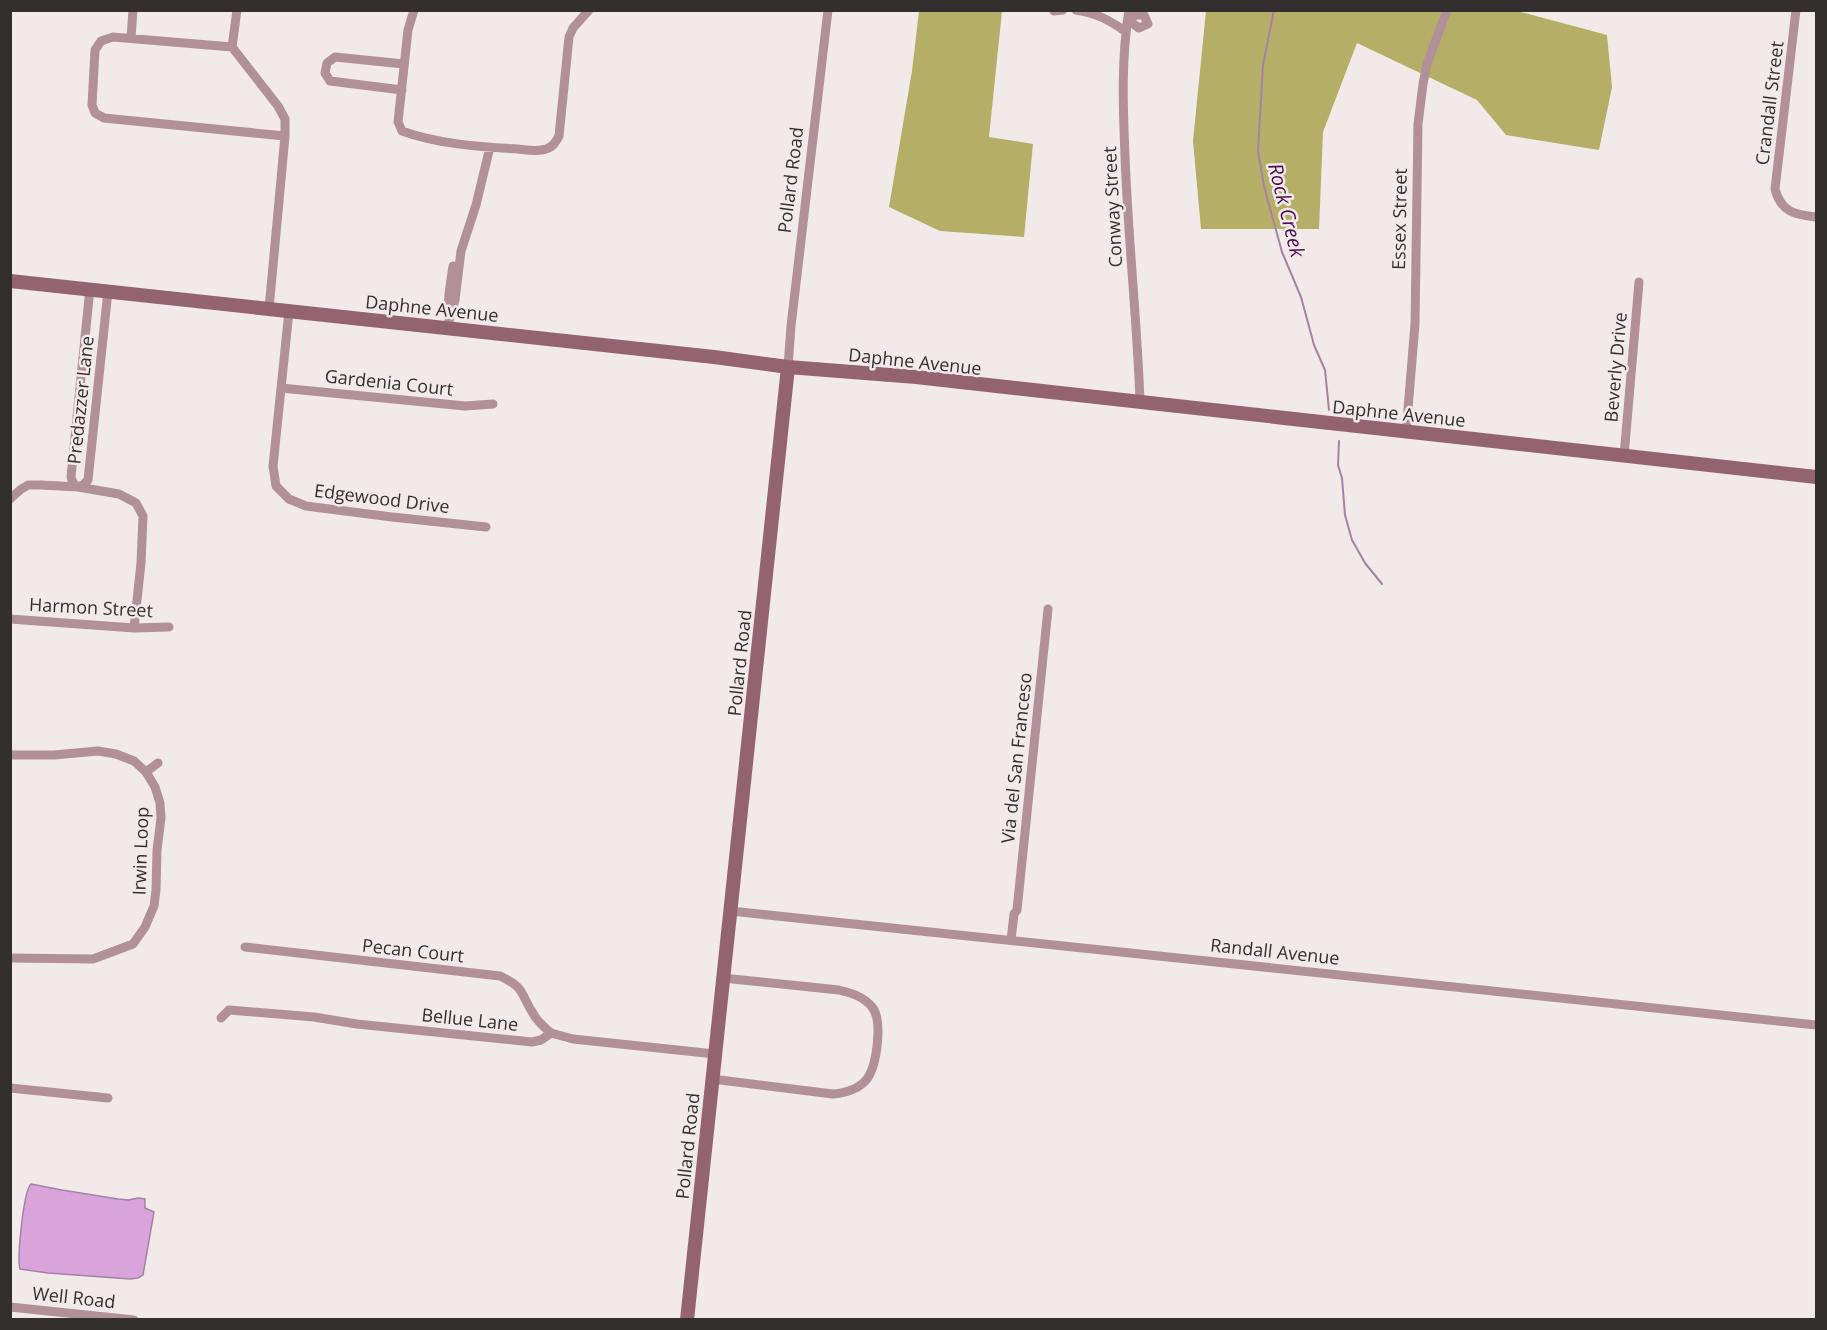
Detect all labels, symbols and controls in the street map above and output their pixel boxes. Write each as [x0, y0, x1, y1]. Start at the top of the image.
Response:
street label: Crandall Street [1749, 40, 1789, 166]
street label: Pollard Road [772, 126, 808, 234]
street label: Conway Street [1097, 146, 1127, 268]
water label: Rock Creek [1262, 160, 1312, 261]
street label: Essex Street [1386, 168, 1412, 270]
street label: Daphne Avenue [364, 289, 500, 327]
street label: Beverly Drive [1598, 311, 1632, 423]
street label: Predazzer Lane [61, 335, 99, 465]
street label: Daphne Avenue [847, 342, 983, 380]
street label: Gardenia Court [324, 363, 454, 401]
street label: Daphne Avenue [1331, 394, 1467, 432]
street label: Edgewood Drive [313, 478, 451, 518]
street label: Harmon Street [28, 592, 154, 622]
street label: Pollard Road [721, 609, 757, 717]
street label: Via del San Franceso [995, 671, 1037, 845]
street label: Irwin Loop [126, 806, 154, 896]
street label: Randall Avenue [1209, 932, 1341, 970]
street label: Pecan Court [361, 933, 465, 967]
street label: Bellue Lane [420, 1002, 520, 1036]
street label: Pollard Road [669, 1092, 705, 1200]
street label: Well Road [31, 1281, 117, 1313]

